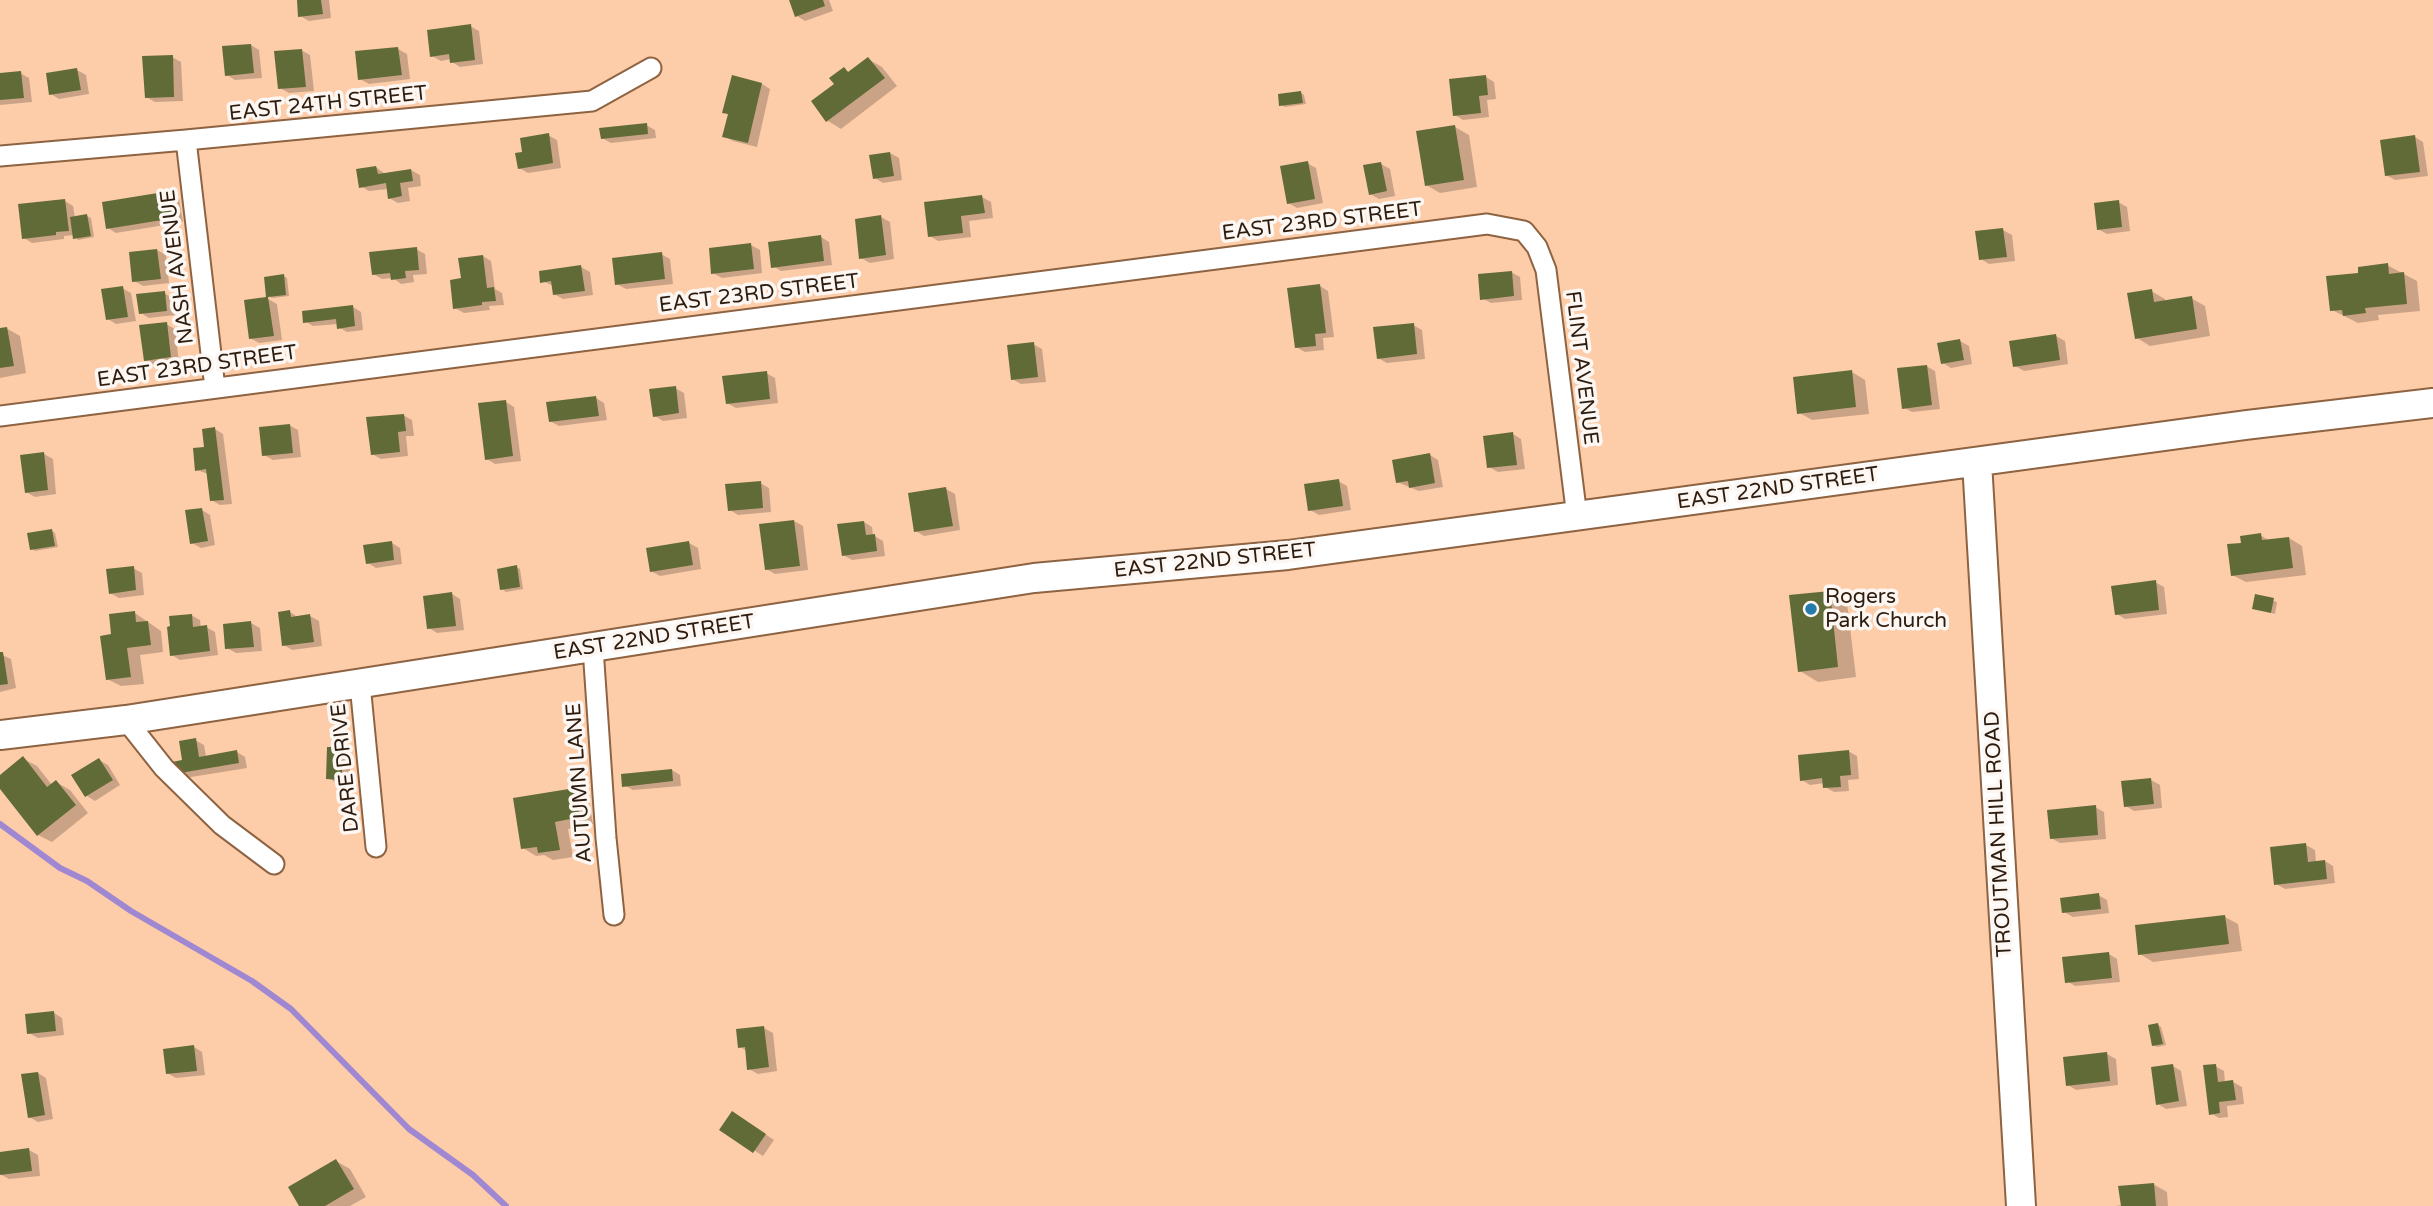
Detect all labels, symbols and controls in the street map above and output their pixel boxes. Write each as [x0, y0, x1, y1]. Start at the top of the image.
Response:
street label: EAST 24TH STREET [228, 81, 428, 127]
street label: NASH AVENUE [156, 188, 200, 346]
street label: EAST 23RD STREET [1220, 197, 1424, 247]
street label: EAST 23RD STREET [657, 269, 861, 319]
street label: FLINT AVENUE [1559, 290, 1603, 446]
street label: EAST 23RD STREET [95, 340, 299, 394]
street label: EAST 22ND STREET [1676, 462, 1880, 516]
street label: EAST 22ND STREET [1113, 538, 1317, 584]
place label: Rogers Park Church [1825, 584, 1947, 634]
marker: Rogers Park Church [1803, 601, 1819, 617]
street label: EAST 22ND STREET [552, 610, 756, 666]
street label: DARE DRIVE [327, 702, 365, 834]
street label: AUTUMN LANE [562, 702, 598, 864]
street label: TROUTMAN HILL ROAD [1980, 710, 2018, 958]

